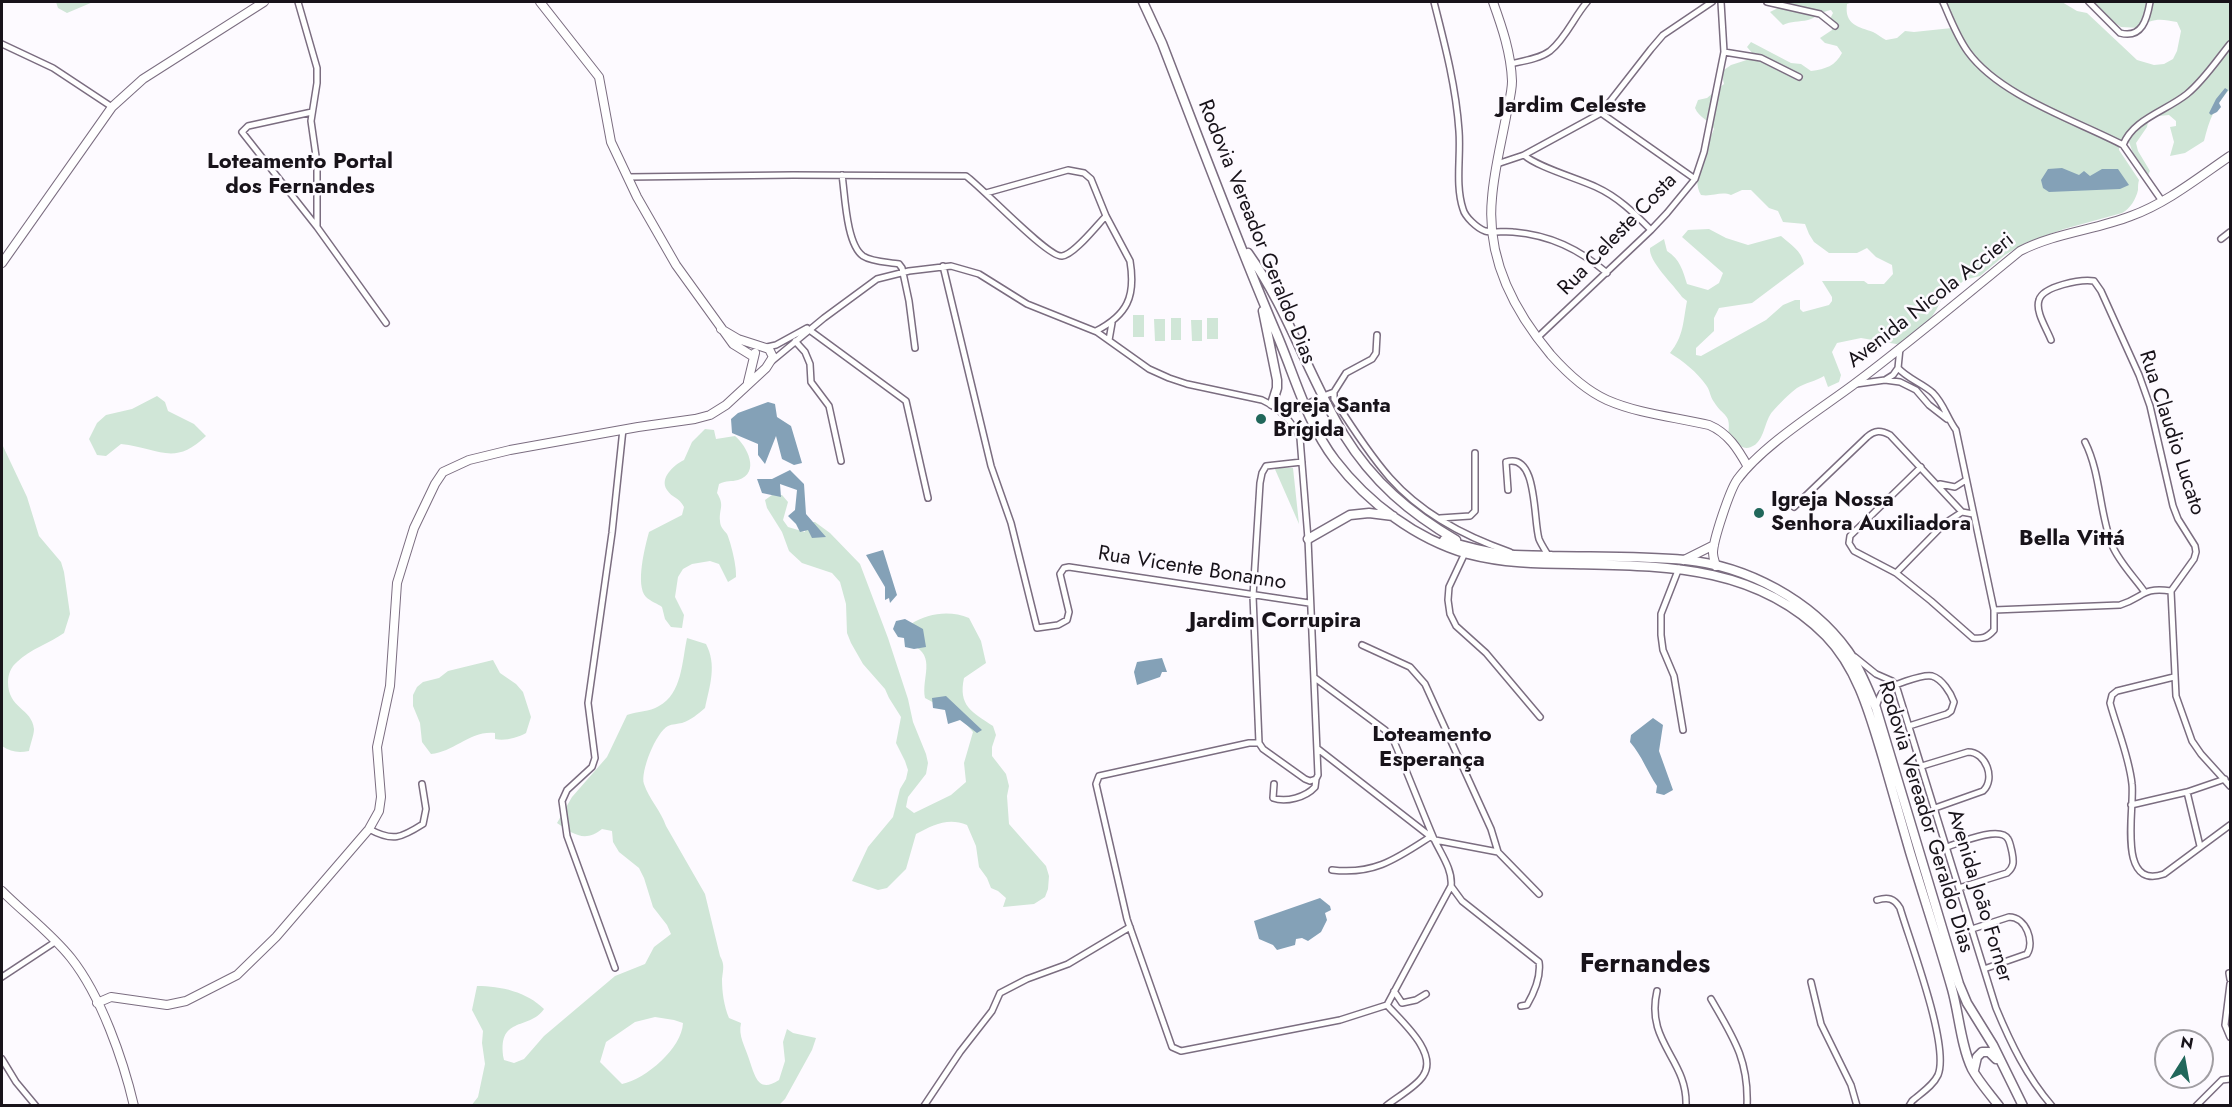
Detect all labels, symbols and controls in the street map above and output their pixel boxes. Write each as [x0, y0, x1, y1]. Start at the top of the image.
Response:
district label: Jardim Celeste [1498, 94, 1646, 120]
street label: Rodovia Vereador Geraldo Dias [1191, 96, 1321, 368]
district label: Loteamento Portal dos Fernandes [207, 150, 393, 202]
street label: Rua Celeste Costa [1553, 169, 1683, 301]
street label: Avenida Nicola Accieri [1843, 228, 2019, 374]
street label: Rua Claudio Lucato [2133, 348, 2209, 518]
place label: Igreja Santa Brígida [1273, 394, 1391, 444]
marker: Igreja Santa Brígida [1254, 412, 1268, 426]
place label: Igreja Nossa Senhora Auxiliadora [1771, 488, 1971, 538]
marker: Igreja Nossa Senhora Auxiliadora [1752, 506, 1766, 520]
district label: Bella Vittá [2019, 527, 2125, 553]
street label: Rua Vicente Bonanno [1096, 542, 1288, 596]
district label: Jardim Corrupira [1189, 609, 1361, 635]
street label: Rodovia Vereador Geraldo Dias [1872, 678, 1978, 956]
district label: Loteamento Esperança [1372, 723, 1492, 774]
street label: Avenida João Forner [1941, 807, 2017, 985]
district label: Fernandes [1580, 949, 1710, 981]
north arrow [2154, 1029, 2214, 1089]
text: N [2179, 1030, 2196, 1055]

